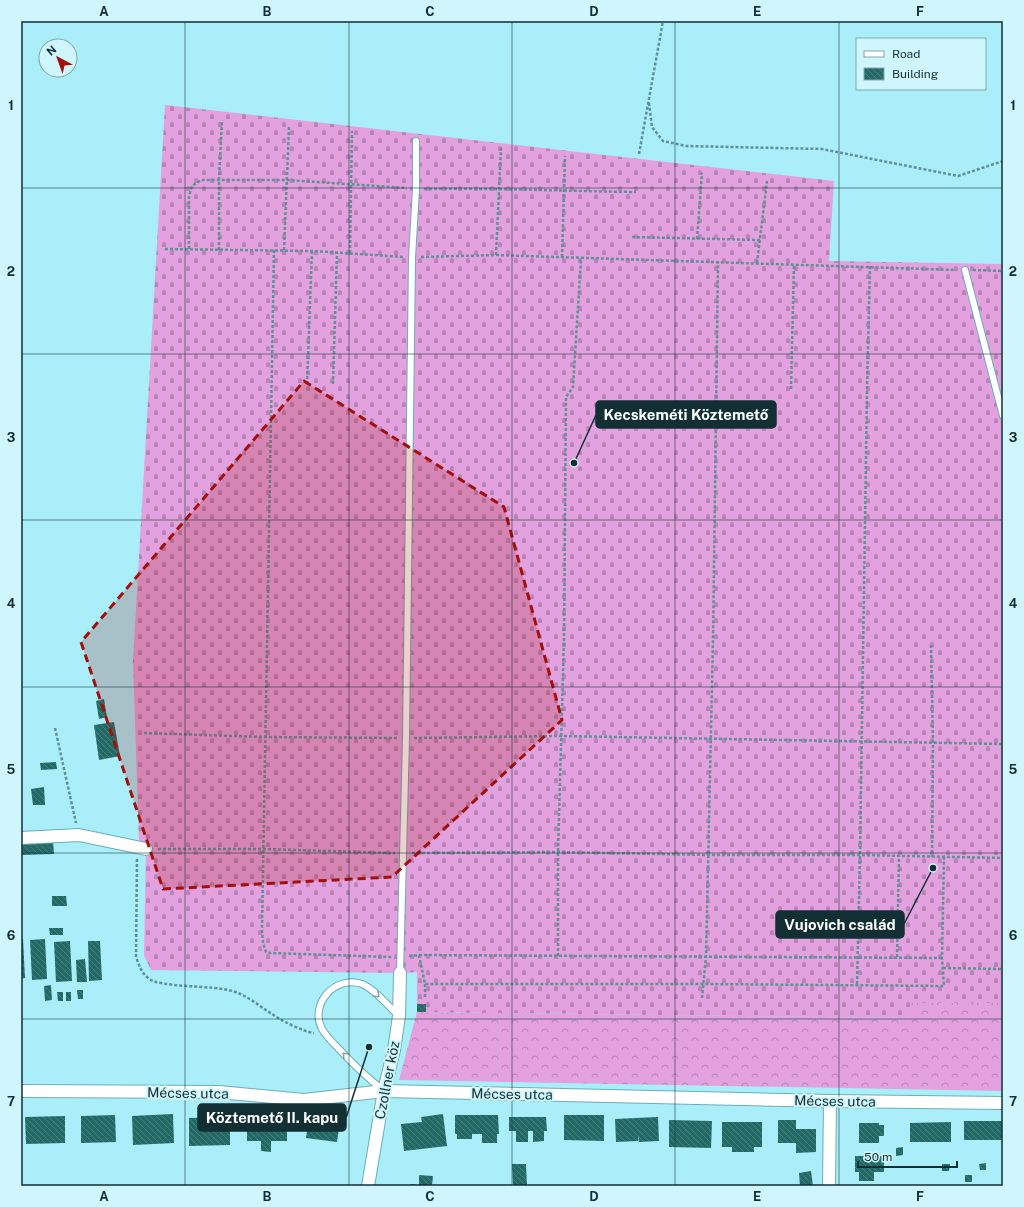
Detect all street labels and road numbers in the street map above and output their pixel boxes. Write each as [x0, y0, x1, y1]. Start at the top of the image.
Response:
street label: Czollner köz [372, 1039, 402, 1120]
street label: Mécses utca [147, 1084, 229, 1102]
street label: Mécses utca [471, 1085, 553, 1103]
street label: Mécses utca [794, 1092, 876, 1110]

